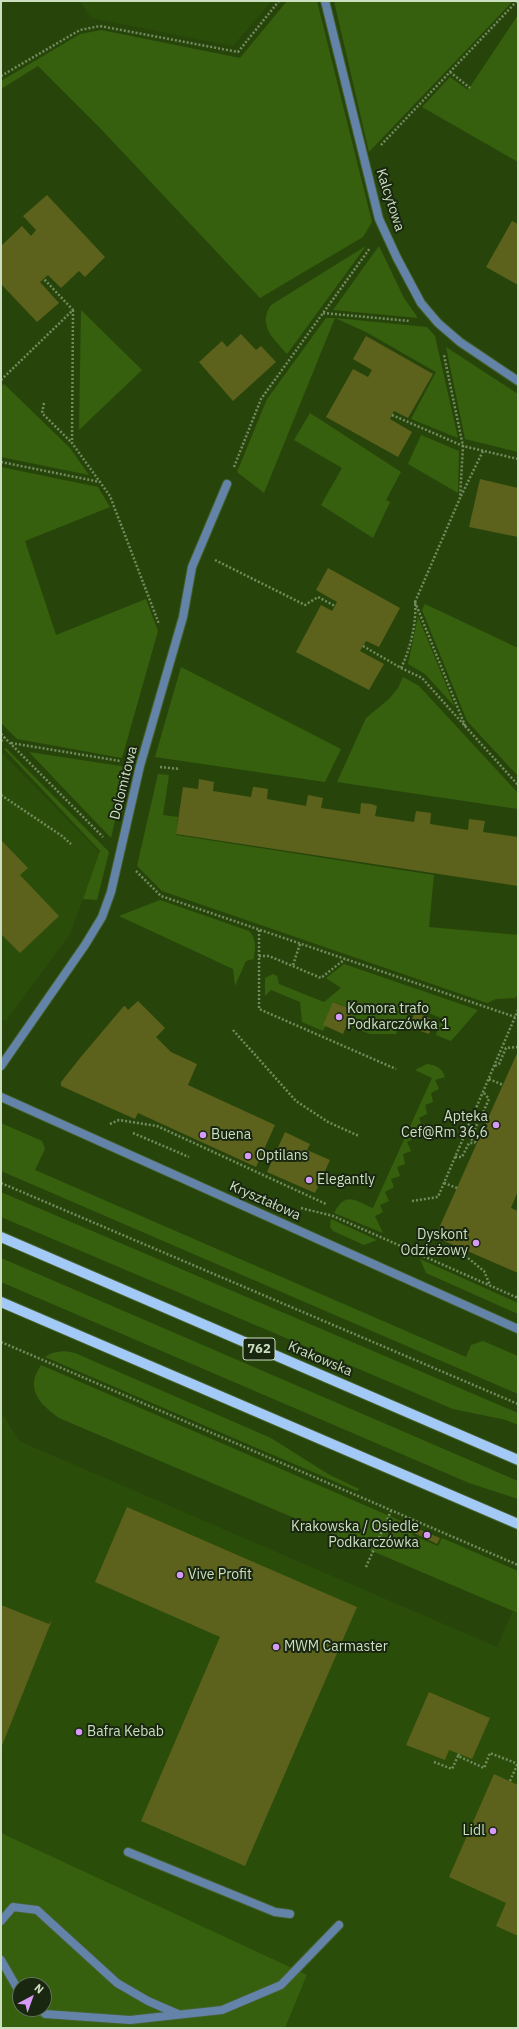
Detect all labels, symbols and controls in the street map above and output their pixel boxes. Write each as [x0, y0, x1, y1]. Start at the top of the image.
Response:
street label: Kalcytowa [372, 167, 408, 233]
street label: Dolomitowa [107, 744, 141, 822]
place label: Komora trafo Podkarczówka 1 [347, 1001, 449, 1034]
marker: Komora trafo Podkarczówka 1 [334, 1012, 344, 1022]
place label: Apteka Cef@Rm 36,6 [401, 1109, 488, 1142]
marker: Apteka Cef@Rm 36,6 [491, 1120, 501, 1130]
place label: Buena [211, 1127, 251, 1143]
marker: Buena [198, 1130, 208, 1140]
place label: Optilans [256, 1148, 308, 1164]
marker: Optilans [243, 1151, 253, 1161]
place label: Elegantly [317, 1172, 375, 1188]
marker: Elegantly [304, 1175, 314, 1185]
street label: Kryształowa [227, 1178, 303, 1224]
place label: Dyskont Odzieżowy [400, 1227, 468, 1260]
marker: Dyskont Odzieżowy [471, 1238, 481, 1248]
road number: 762 [243, 1338, 275, 1360]
street label: Krakowska [285, 1338, 355, 1380]
place label: Krakowska / Osiedle Podkarczówka [291, 1519, 419, 1552]
marker: Krakowska / Osiedle Podkarczówka [422, 1530, 432, 1540]
place label: Vive Profit [188, 1567, 252, 1583]
marker: Vive Profit [175, 1570, 185, 1580]
place label: MWM Carmaster [284, 1639, 388, 1655]
marker: MWM Carmaster [271, 1642, 281, 1652]
place label: Bafra Kebab [87, 1724, 164, 1740]
marker: Bafra Kebab [74, 1727, 84, 1737]
place label: Lidl [463, 1823, 485, 1839]
marker: Lidl [488, 1826, 498, 1836]
north arrow [12, 1977, 52, 2017]
text: N [32, 1981, 47, 1997]

